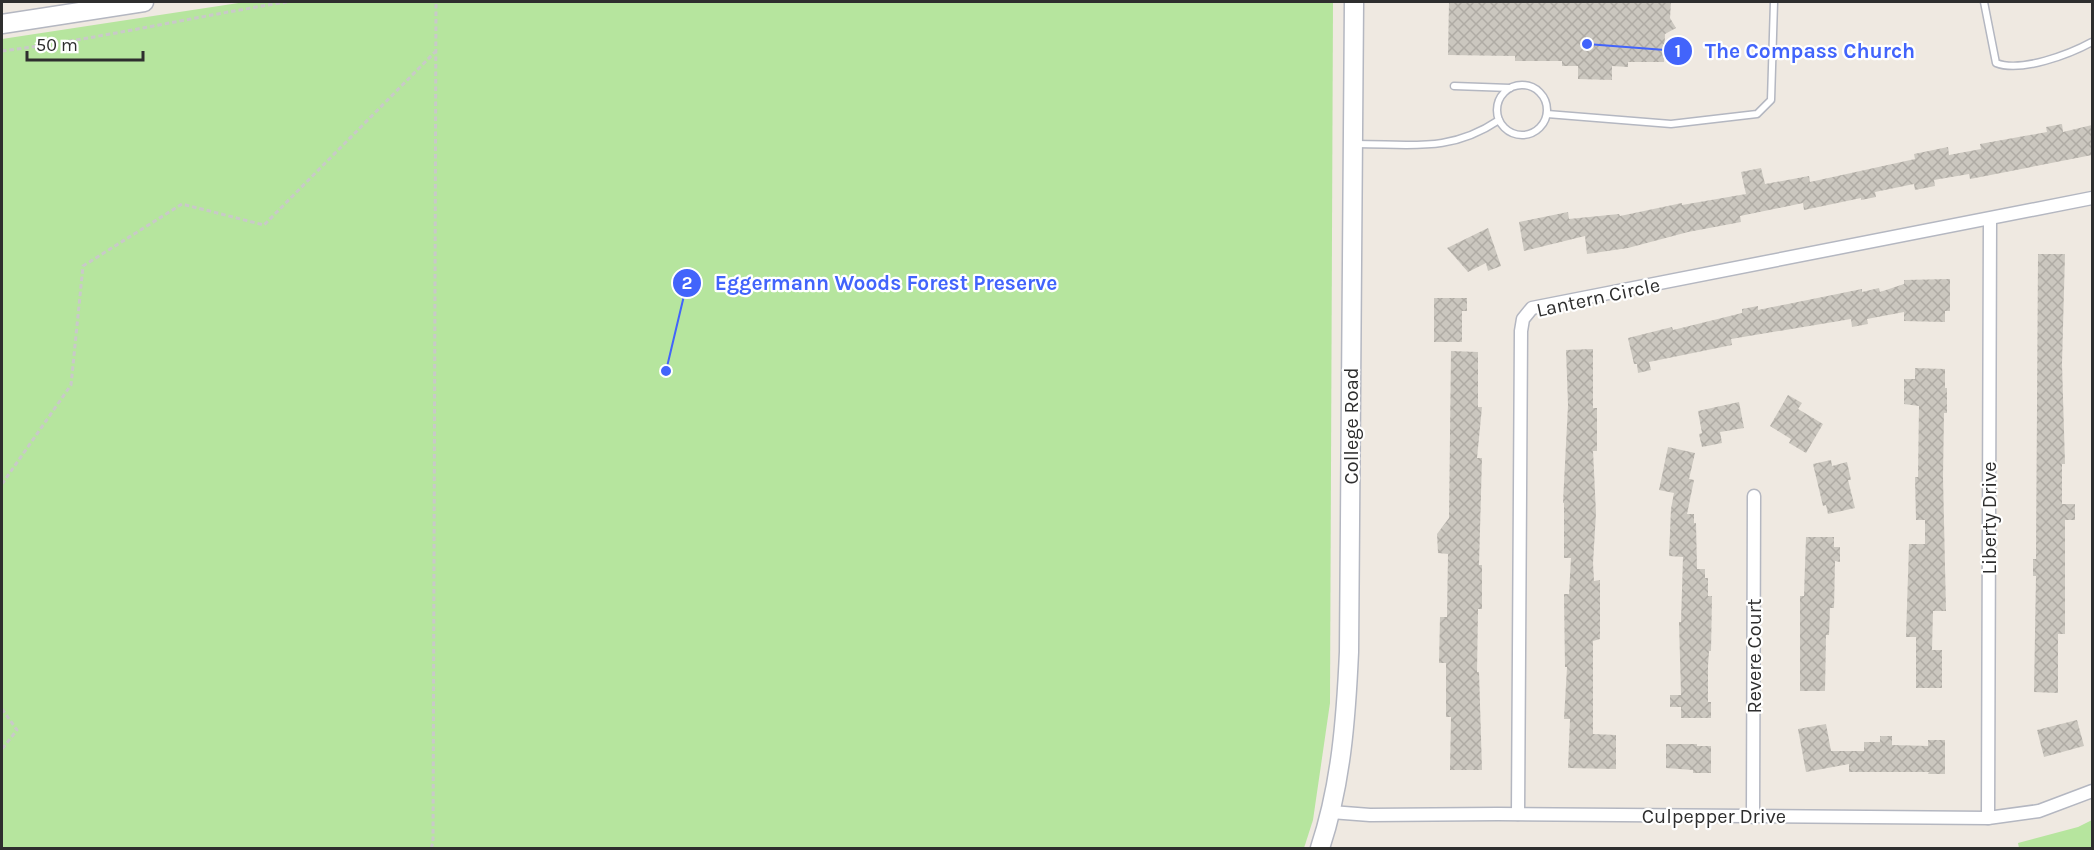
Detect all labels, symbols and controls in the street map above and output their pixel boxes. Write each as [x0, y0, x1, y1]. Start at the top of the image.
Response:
scale bar [27, 24, 142, 62]
callout: The Compass Church [1663, 31, 1927, 70]
text: 50 m [36, 34, 78, 56]
text: The Compass Church [1705, 39, 1915, 63]
text: 1 [1675, 40, 1681, 62]
callout: Eggermann Woods Forest Preserve [672, 263, 1069, 302]
text: Eggermann Woods Forest Preserve [715, 271, 1057, 295]
text: 2 [682, 272, 692, 294]
street label: Lantern Circle [1534, 273, 1662, 322]
street label: College Road [1340, 367, 1363, 485]
street label: Liberty Drive [1978, 462, 2001, 574]
street label: Revere Court [1743, 598, 1766, 714]
street label: Culpepper Drive [1642, 805, 1786, 828]

